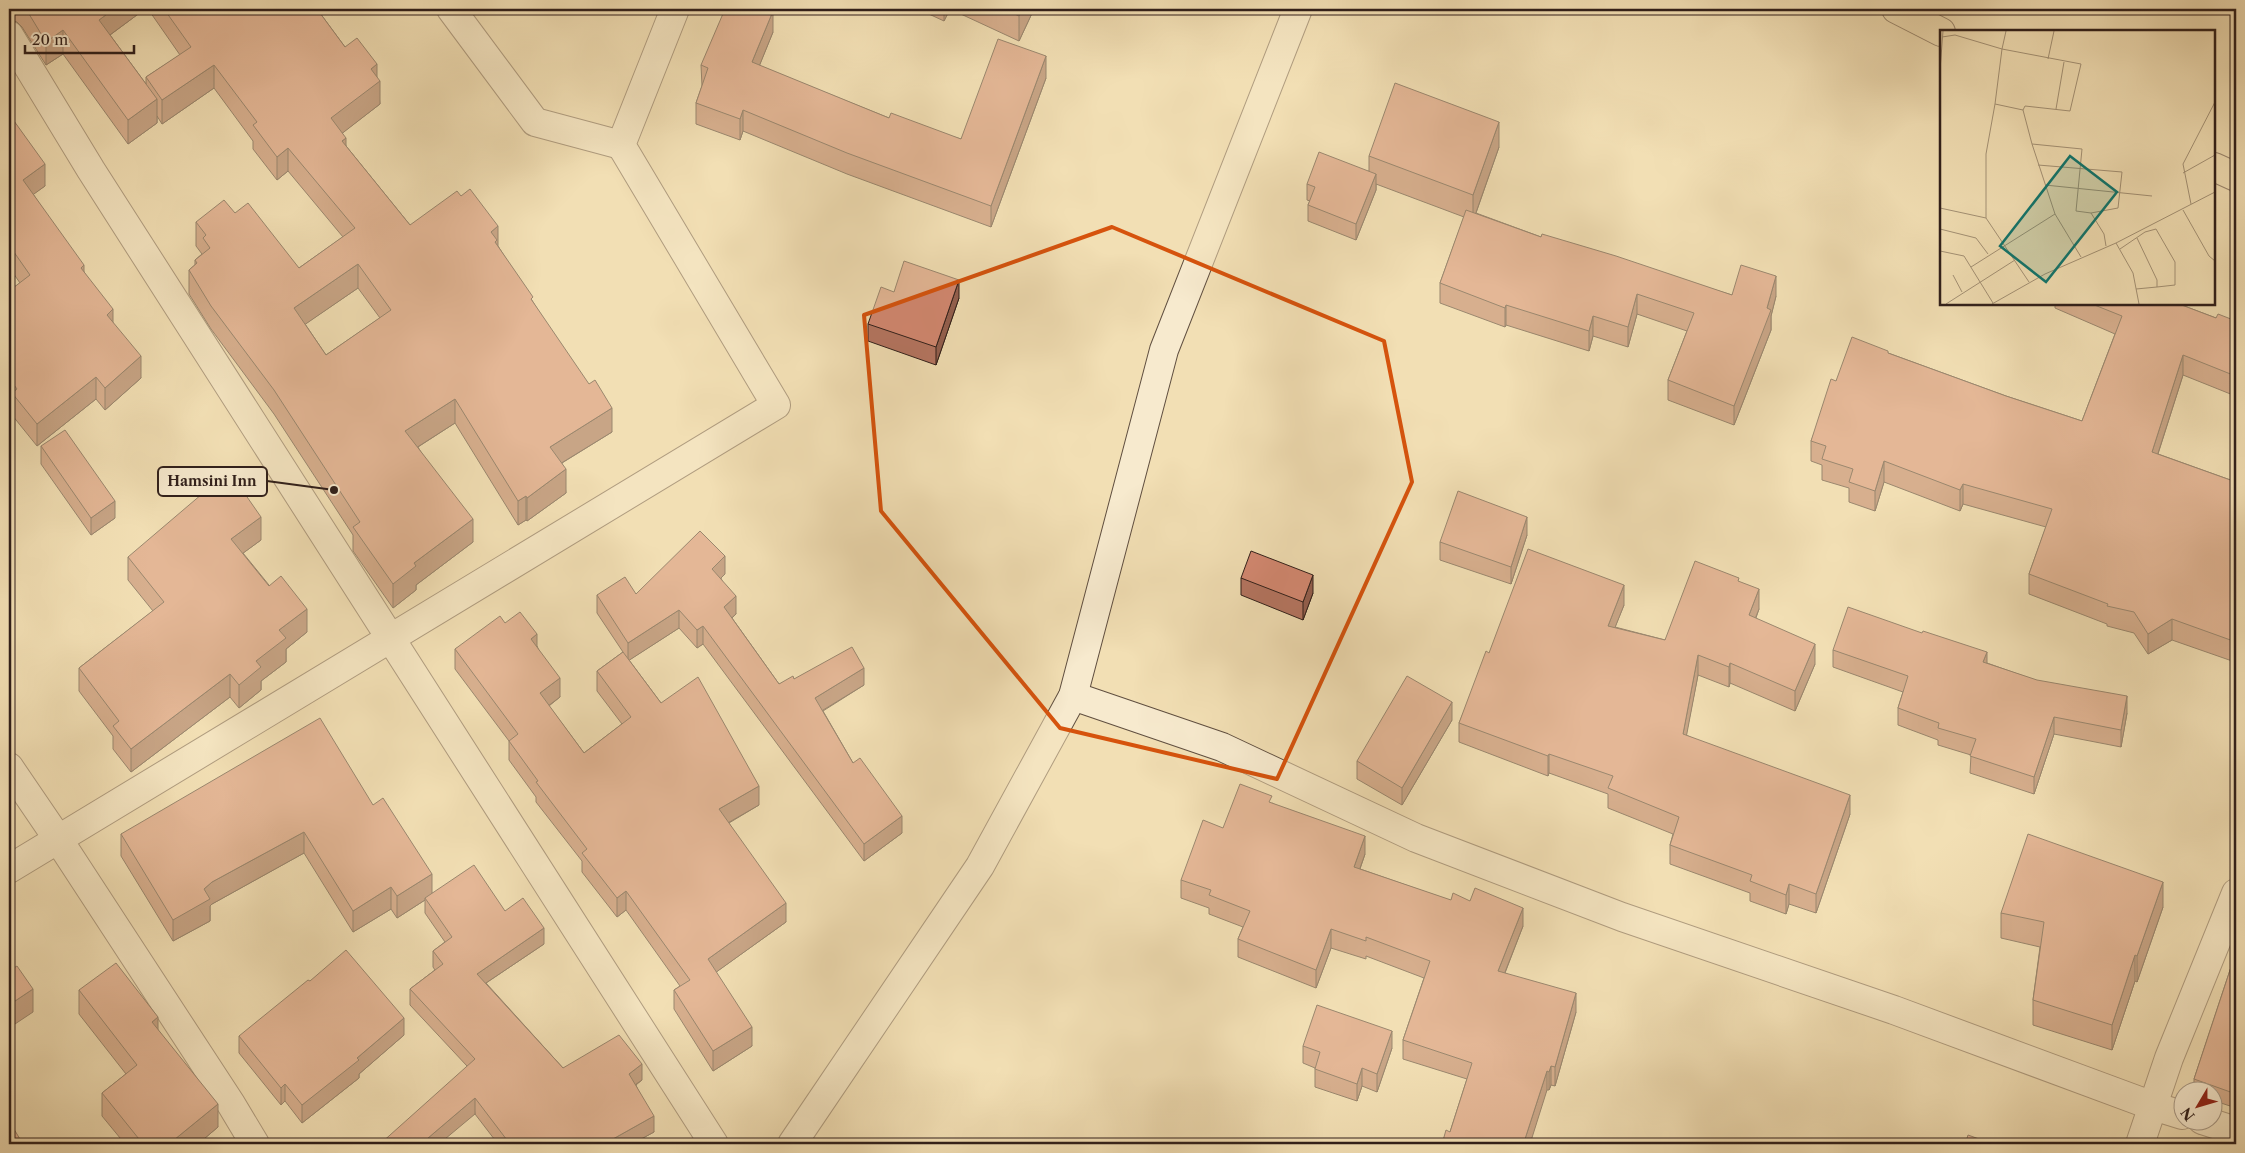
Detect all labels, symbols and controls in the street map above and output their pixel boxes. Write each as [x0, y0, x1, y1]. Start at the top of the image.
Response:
scale bar [25, 22, 134, 54]
text: 20 m [32, 30, 68, 49]
inset map [1940, 30, 2215, 305]
callout: Hamsini Inn [158, 467, 267, 496]
text: Hamsini Inn [167, 472, 257, 490]
north arrow [2172, 1080, 2222, 1130]
text: N [2177, 1104, 2199, 1124]

